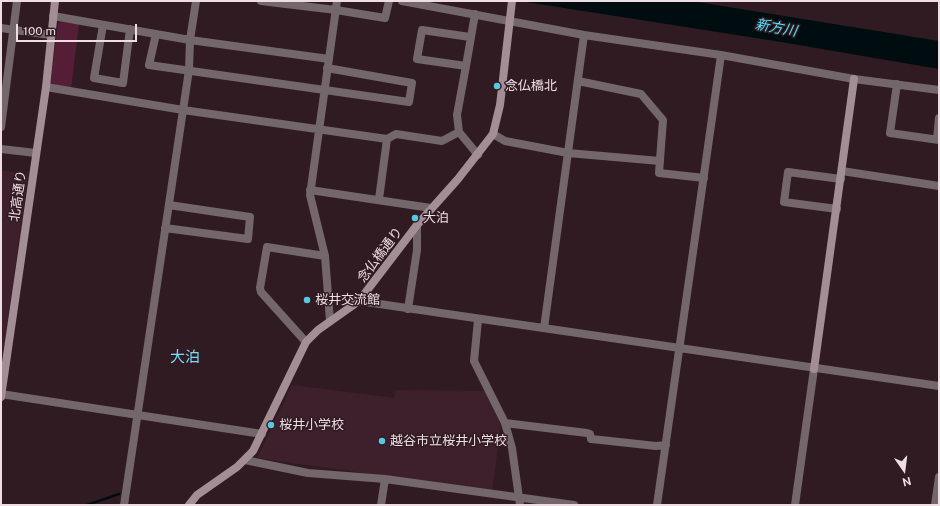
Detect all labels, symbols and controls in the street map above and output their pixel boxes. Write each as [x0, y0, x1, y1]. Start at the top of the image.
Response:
scale bar [18, 16, 139, 42]
water label: 新方川 [754, 16, 798, 40]
text: 100 m [23, 24, 56, 38]
place label: 念仏橋北 [505, 78, 557, 94]
marker: 念仏橋北 [492, 81, 502, 91]
street label: 北高通り [7, 169, 29, 223]
place label: 大泊 [423, 210, 449, 226]
marker: 大泊 [410, 213, 420, 223]
street label: 念仏橋通り [354, 224, 406, 286]
place label: 桜井交流館 [315, 292, 380, 308]
marker: 桜井交流館 [302, 295, 312, 305]
district label: 大泊 [170, 348, 200, 366]
place label: 桜井小学校 [279, 417, 344, 433]
marker: 桜井小学校 [266, 420, 276, 430]
place label: 越谷市立桜井小学校 [390, 433, 507, 449]
marker: 越谷市立桜井小学校 [377, 436, 387, 446]
north arrow [884, 450, 924, 490]
text: N [901, 475, 913, 489]

